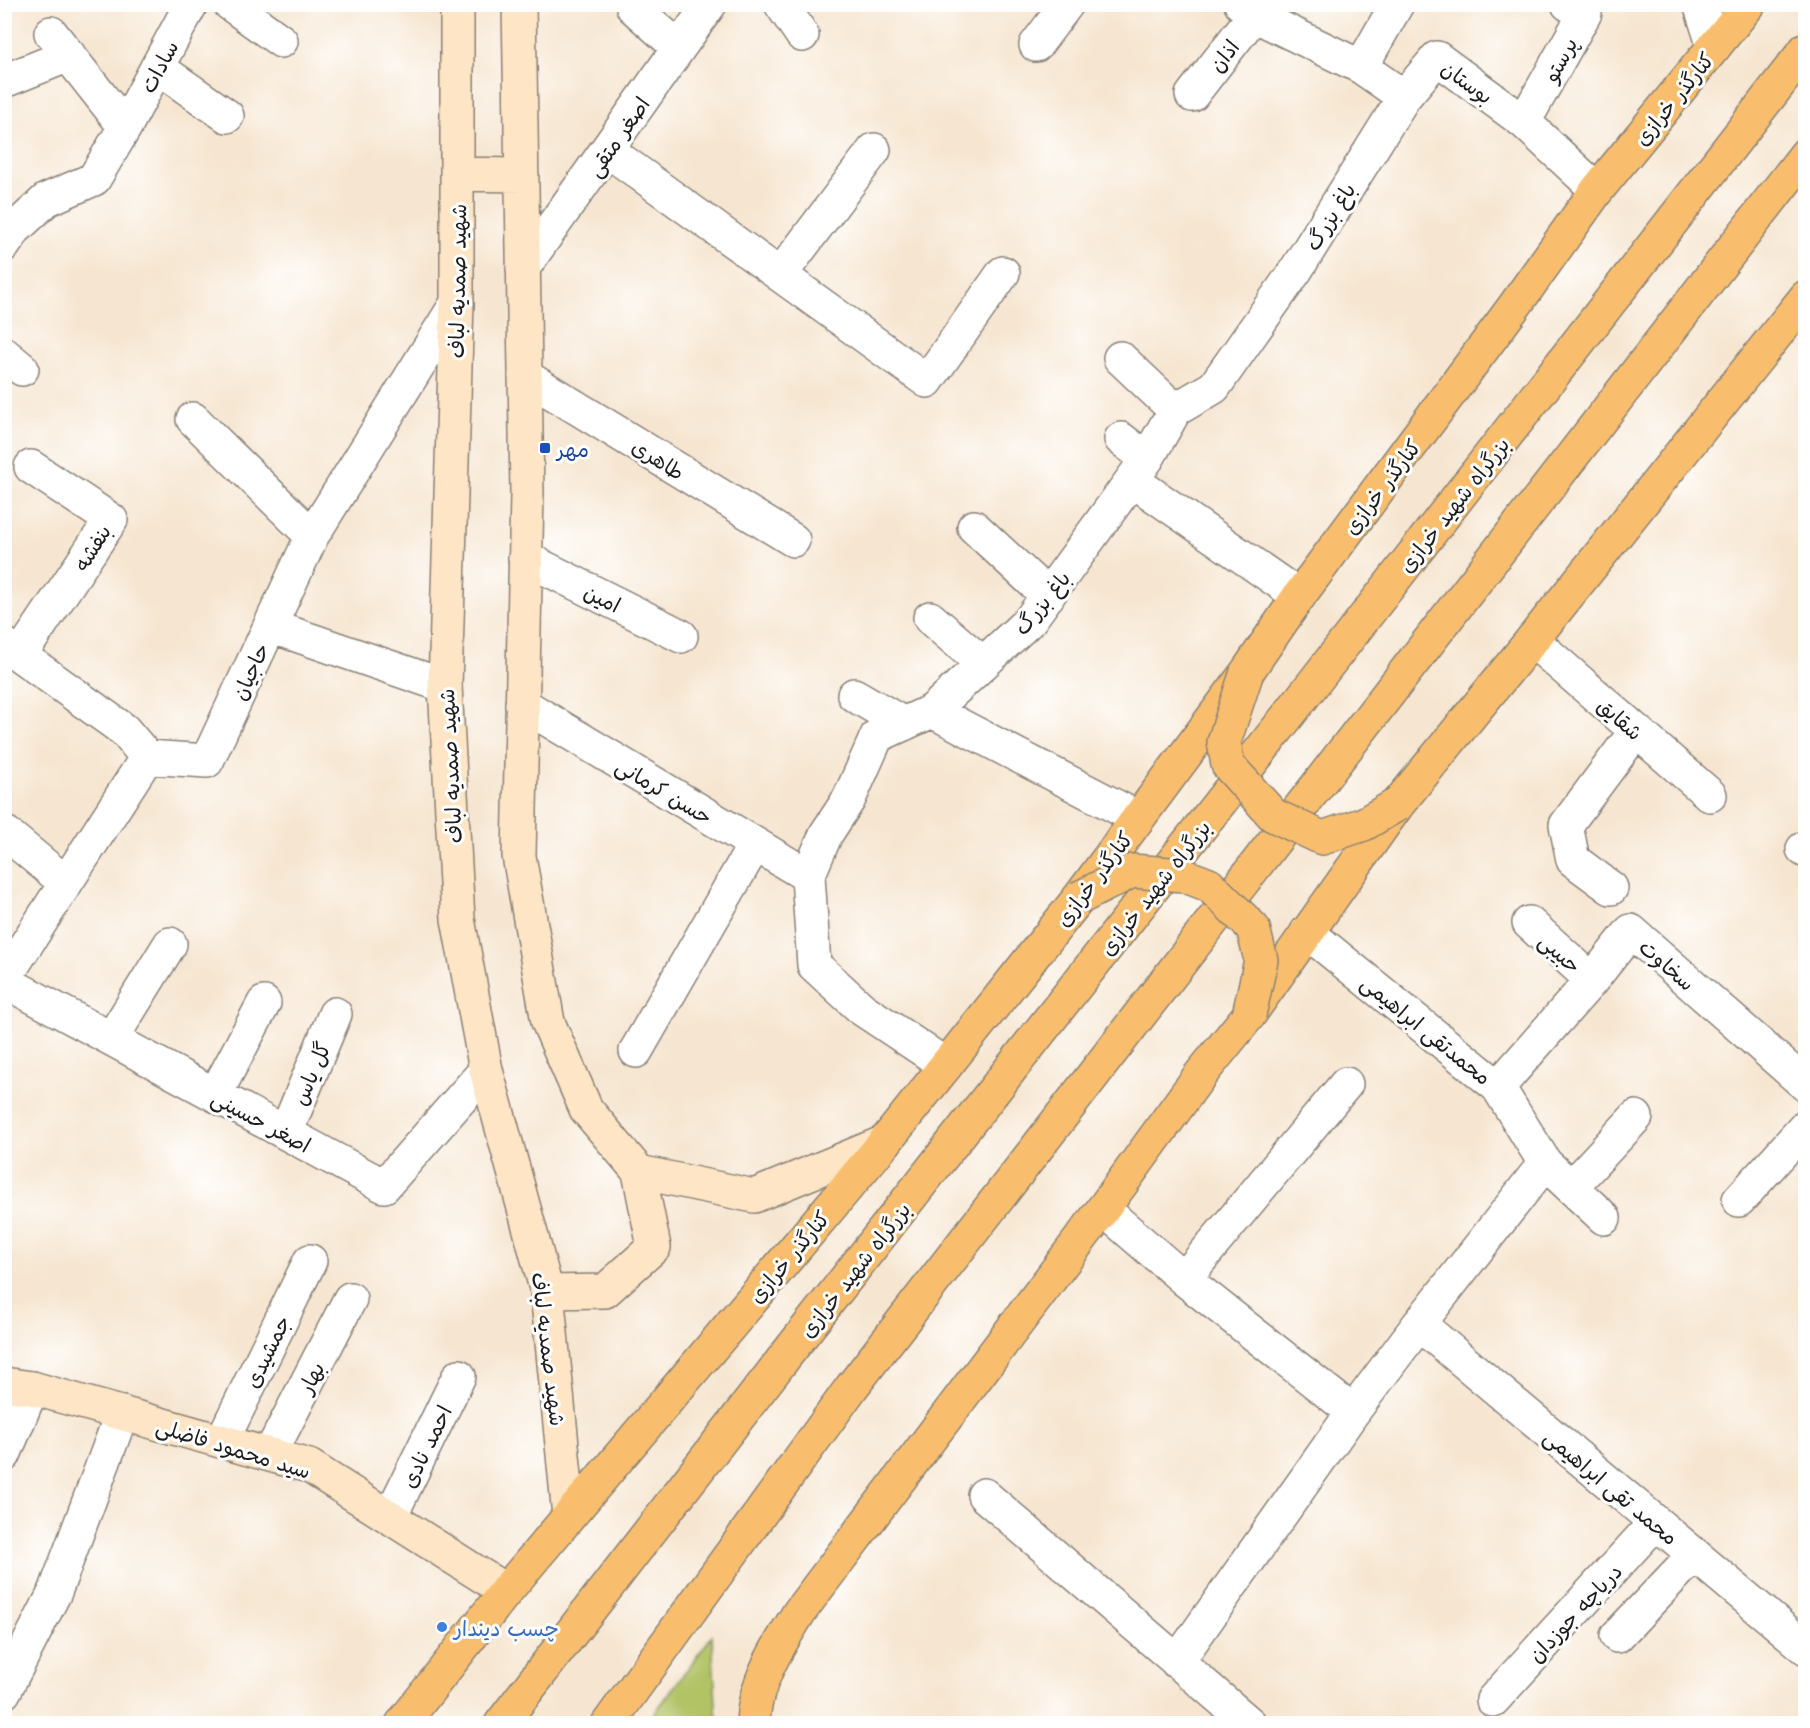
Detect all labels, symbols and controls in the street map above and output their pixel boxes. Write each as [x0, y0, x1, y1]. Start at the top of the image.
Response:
street label: پرستو [1533, 31, 1584, 88]
street label: اذان [1200, 32, 1246, 78]
street label: سادات [131, 34, 185, 98]
street label: کنارگذر خرازی [1625, 44, 1721, 152]
street label: بوستان [1435, 51, 1501, 111]
street label: اصغر متقی [578, 89, 656, 183]
street label: باغ بزرگ [1296, 176, 1363, 257]
street label: شهید صمدیه لباف [439, 203, 473, 359]
street label: طاهری [626, 429, 692, 487]
street label: بزرگراه شهید خرازی [1390, 429, 1516, 579]
street label: کنارگذر خرازی [1334, 431, 1428, 541]
place label: مهر [555, 432, 589, 464]
marker: مهر [538, 441, 552, 455]
street label: بنفشه [64, 517, 118, 577]
street label: باغ بزرگ [1005, 563, 1078, 642]
street label: امین [579, 574, 627, 620]
street label: حاجیان [222, 637, 276, 705]
street label: شهید صمدیه لباف [429, 688, 469, 844]
street label: شقایق [1591, 689, 1651, 747]
street label: حسن کرمانی [610, 748, 720, 832]
street label: بزرگراه شهید خرازی [1091, 812, 1217, 962]
street label: کنارگذر خرازی [1046, 823, 1140, 933]
street label: حبیبی [1532, 924, 1590, 980]
street label: سخاوت [1633, 930, 1703, 998]
street label: محمدتقی ابراهیمی [1355, 966, 1499, 1092]
street label: گل یاس [282, 1036, 338, 1110]
street label: اصغر حسینی [207, 1080, 317, 1160]
street label: بزرگراه شهید خرازی [791, 1194, 917, 1344]
street label: کنارگذر خرازی [740, 1203, 836, 1309]
street label: شهید صمدیه لباف [525, 1270, 575, 1428]
street label: جمشیدی [235, 1309, 297, 1393]
street label: بهار [288, 1356, 331, 1400]
street label: احمد نادی [391, 1399, 459, 1493]
street label: سید محمود فاضلی [153, 1408, 315, 1486]
street label: محمد تقی ابراهیمی [1538, 1420, 1686, 1552]
street label: دریاچه جوزدان [1520, 1555, 1628, 1669]
place label: چسب دیندار [452, 1611, 559, 1643]
marker: چسب دیندار [435, 1620, 449, 1634]

